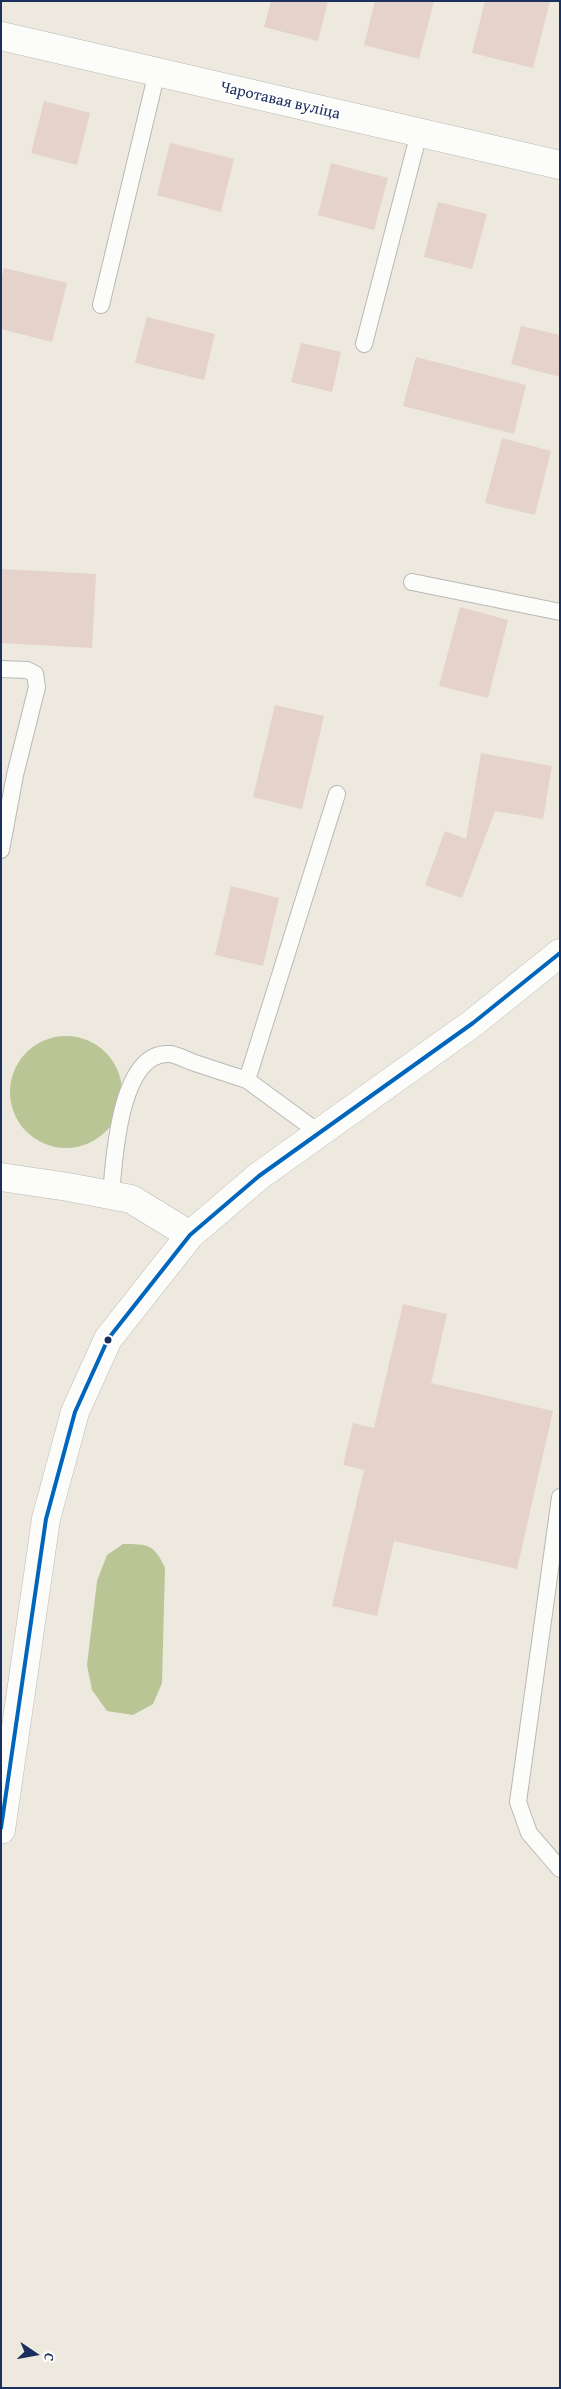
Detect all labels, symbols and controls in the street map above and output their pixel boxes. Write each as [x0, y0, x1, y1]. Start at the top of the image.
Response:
street label: Чаротавая вуліца [218, 78, 342, 124]
unlabelled marker [103, 1335, 113, 1345]
north arrow [10, 2329, 60, 2379]
text: С [39, 2351, 60, 2363]

